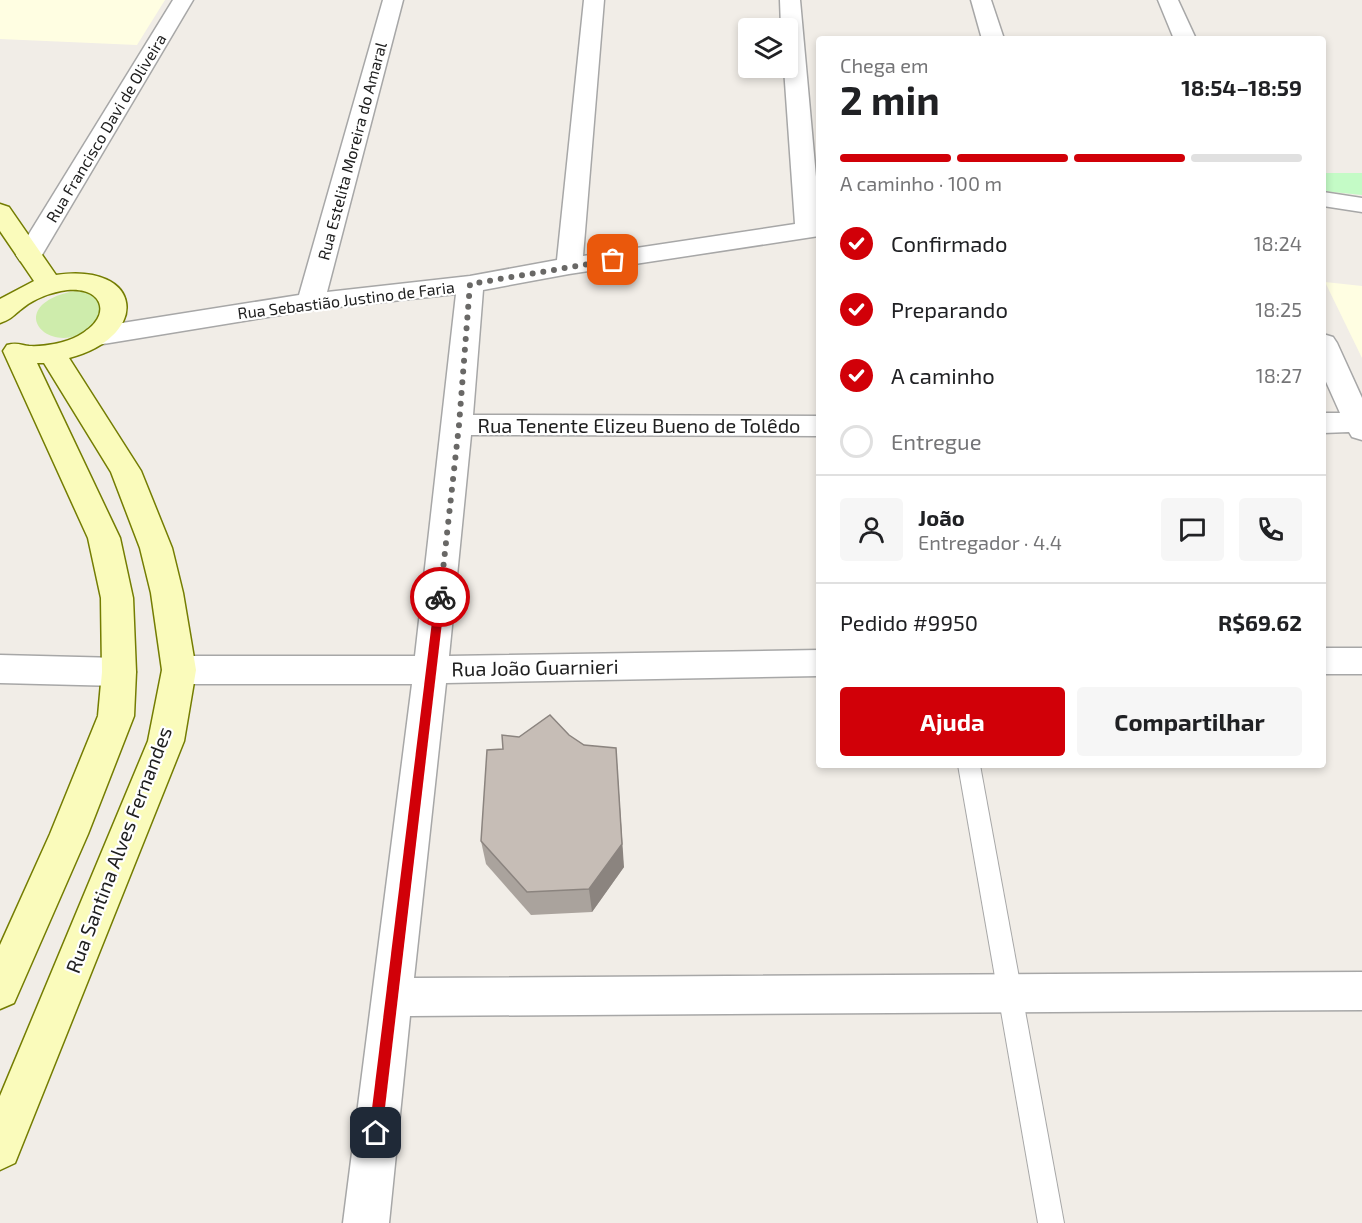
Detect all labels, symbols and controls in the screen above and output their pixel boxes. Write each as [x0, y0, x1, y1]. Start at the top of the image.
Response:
map controls [738, 18, 798, 78]
button: layers [738, 18, 798, 78]
street label: Rua Francisco Davi de Oliveira [42, 30, 170, 226]
street label: Rua Estelita Moreira do Amaral [313, 39, 390, 262]
text: Chega em [840, 53, 929, 77]
text: 18:54–18:59 [1181, 74, 1302, 100]
text: 2 min [840, 76, 940, 123]
text: A caminho · 100 m [840, 171, 1002, 195]
icon: check [840, 227, 873, 260]
text: Confirmado [891, 230, 1007, 256]
text: 18:24 [1254, 231, 1302, 255]
pin [587, 234, 638, 285]
icon: bag [596, 243, 629, 276]
street label: Rua Sebastião Justino de Faria [236, 277, 455, 322]
icon: check [840, 293, 873, 326]
text: Preparando [891, 296, 1008, 322]
text: 18:25 [1255, 297, 1302, 321]
icon: check [840, 359, 873, 392]
text: A caminho [891, 362, 995, 388]
text: 18:27 [1256, 363, 1302, 387]
street label: Rua Tenente Elizeu Bueno de Tolêdo [478, 413, 800, 437]
text: Entregue [891, 428, 981, 454]
button: person [840, 498, 903, 561]
button: chat [1161, 498, 1224, 561]
button: phone [1239, 498, 1302, 561]
text: João [918, 504, 965, 530]
text: Entregador · 4.4 [918, 530, 1062, 554]
courier [410, 567, 470, 627]
icon: bike [424, 581, 457, 614]
text: Pedido #9950 [840, 609, 978, 635]
text: R$69.62 [1218, 609, 1302, 635]
street label: Rua João Guarnieri [451, 654, 619, 680]
button: Ajuda [840, 687, 1065, 756]
button: Compartilhar [1077, 687, 1302, 756]
street label: Rua Santina Alves Fernandes [60, 723, 176, 976]
pin [350, 1107, 401, 1158]
icon: home [359, 1116, 392, 1149]

